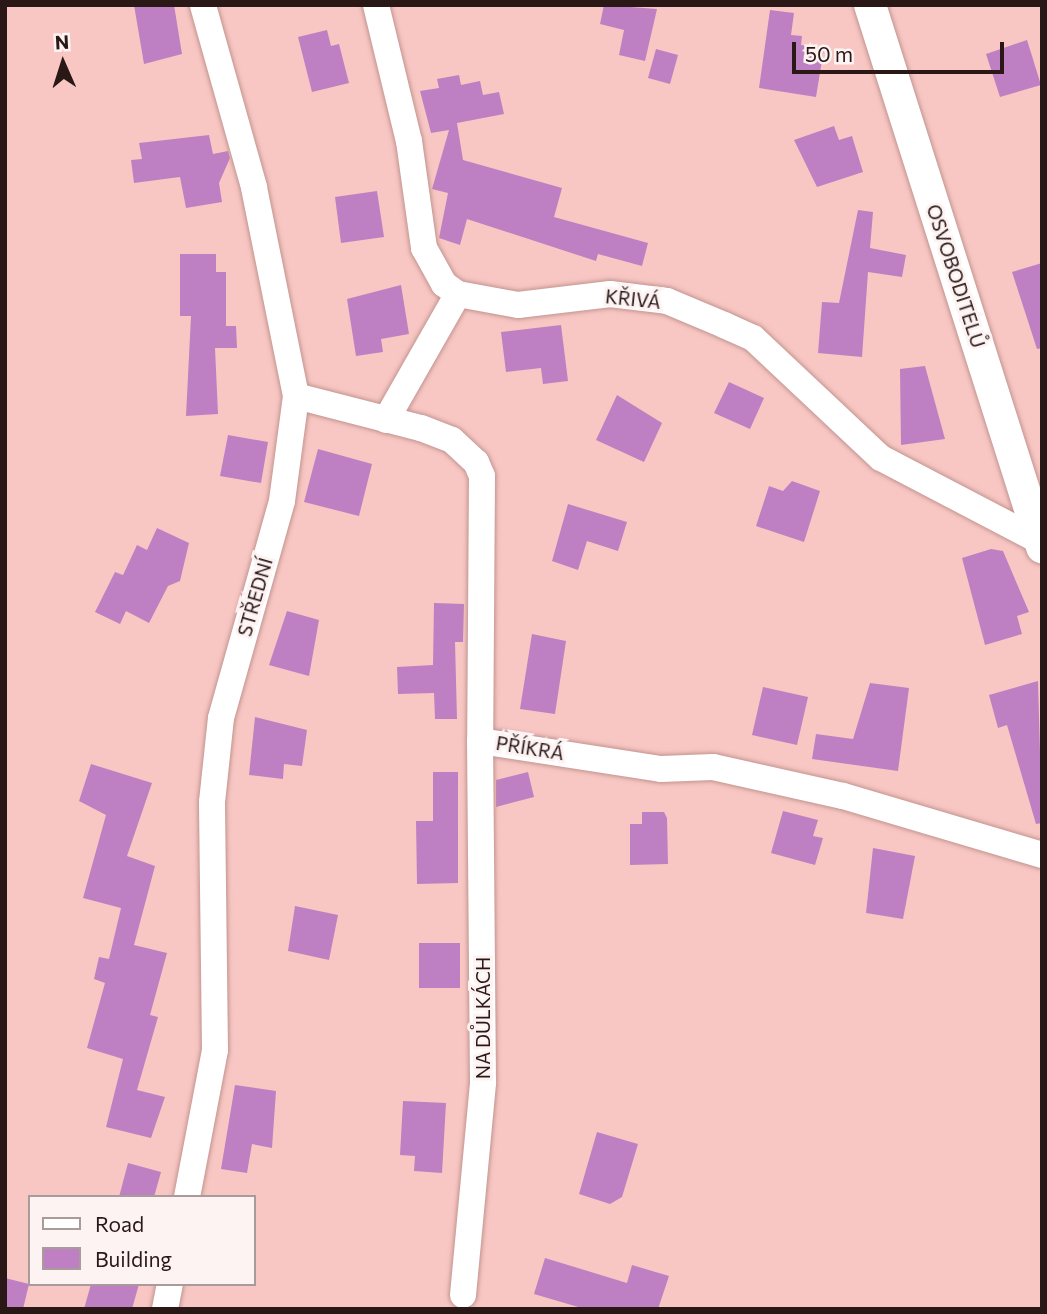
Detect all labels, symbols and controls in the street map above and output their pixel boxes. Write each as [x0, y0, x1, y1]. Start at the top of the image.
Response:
north arrow [28, 28, 98, 98]
scale bar [795, 28, 1007, 72]
text: N [54, 30, 70, 53]
text: 50 m [805, 41, 853, 66]
street label: OSVOBODITELŮ [922, 201, 990, 351]
street label: KŘIVÁ [604, 285, 662, 313]
street label: STŘEDNÍ [233, 555, 277, 639]
street label: PŘÍKRÁ [494, 731, 566, 765]
street label: NA DŮLKÁCH [472, 957, 494, 1079]
legend [28, 1195, 256, 1286]
text: Road [95, 1211, 144, 1236]
text: Building [95, 1246, 172, 1271]

